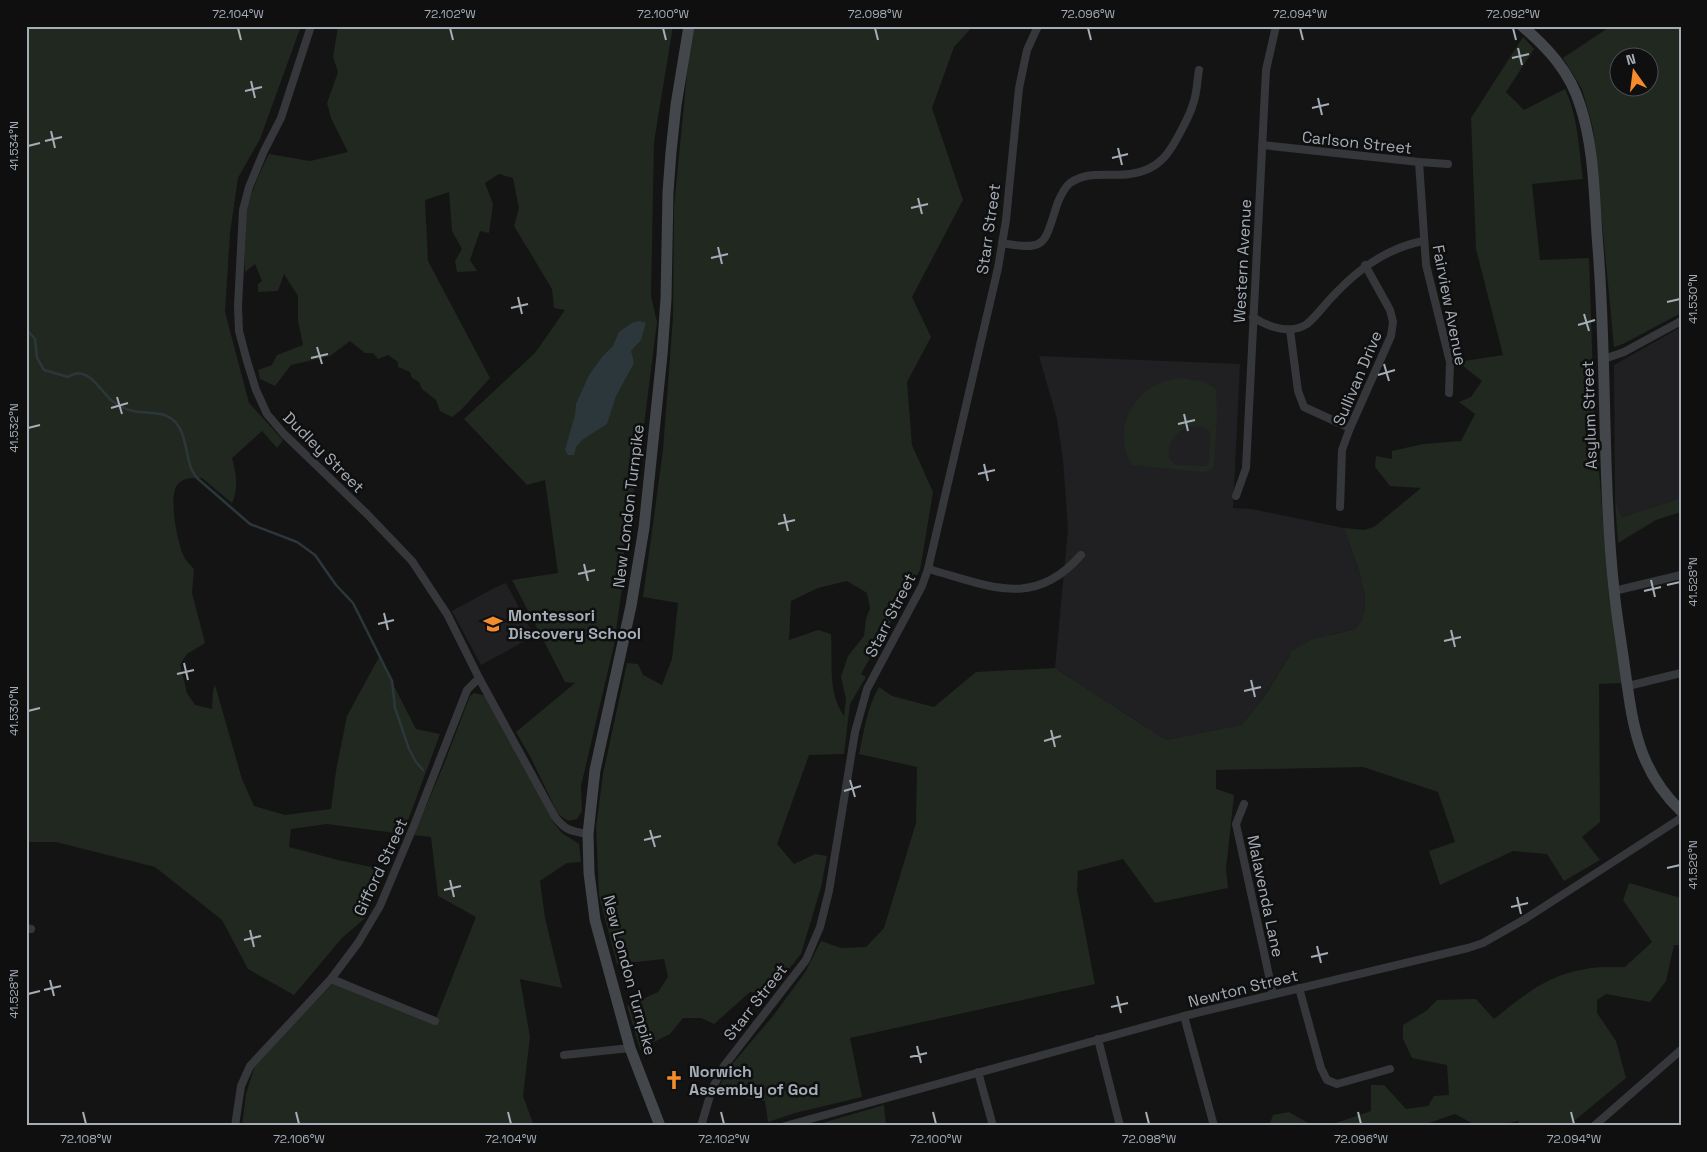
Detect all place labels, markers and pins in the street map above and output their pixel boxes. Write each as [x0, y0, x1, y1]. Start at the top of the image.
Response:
place label: Montessori Discovery School [508, 605, 641, 644]
school or university icon: Montessori Discovery School [482, 613, 504, 635]
place label: Norwich Assembly of God [689, 1061, 818, 1100]
church icon: Norwich Assembly of God [663, 1069, 685, 1091]

